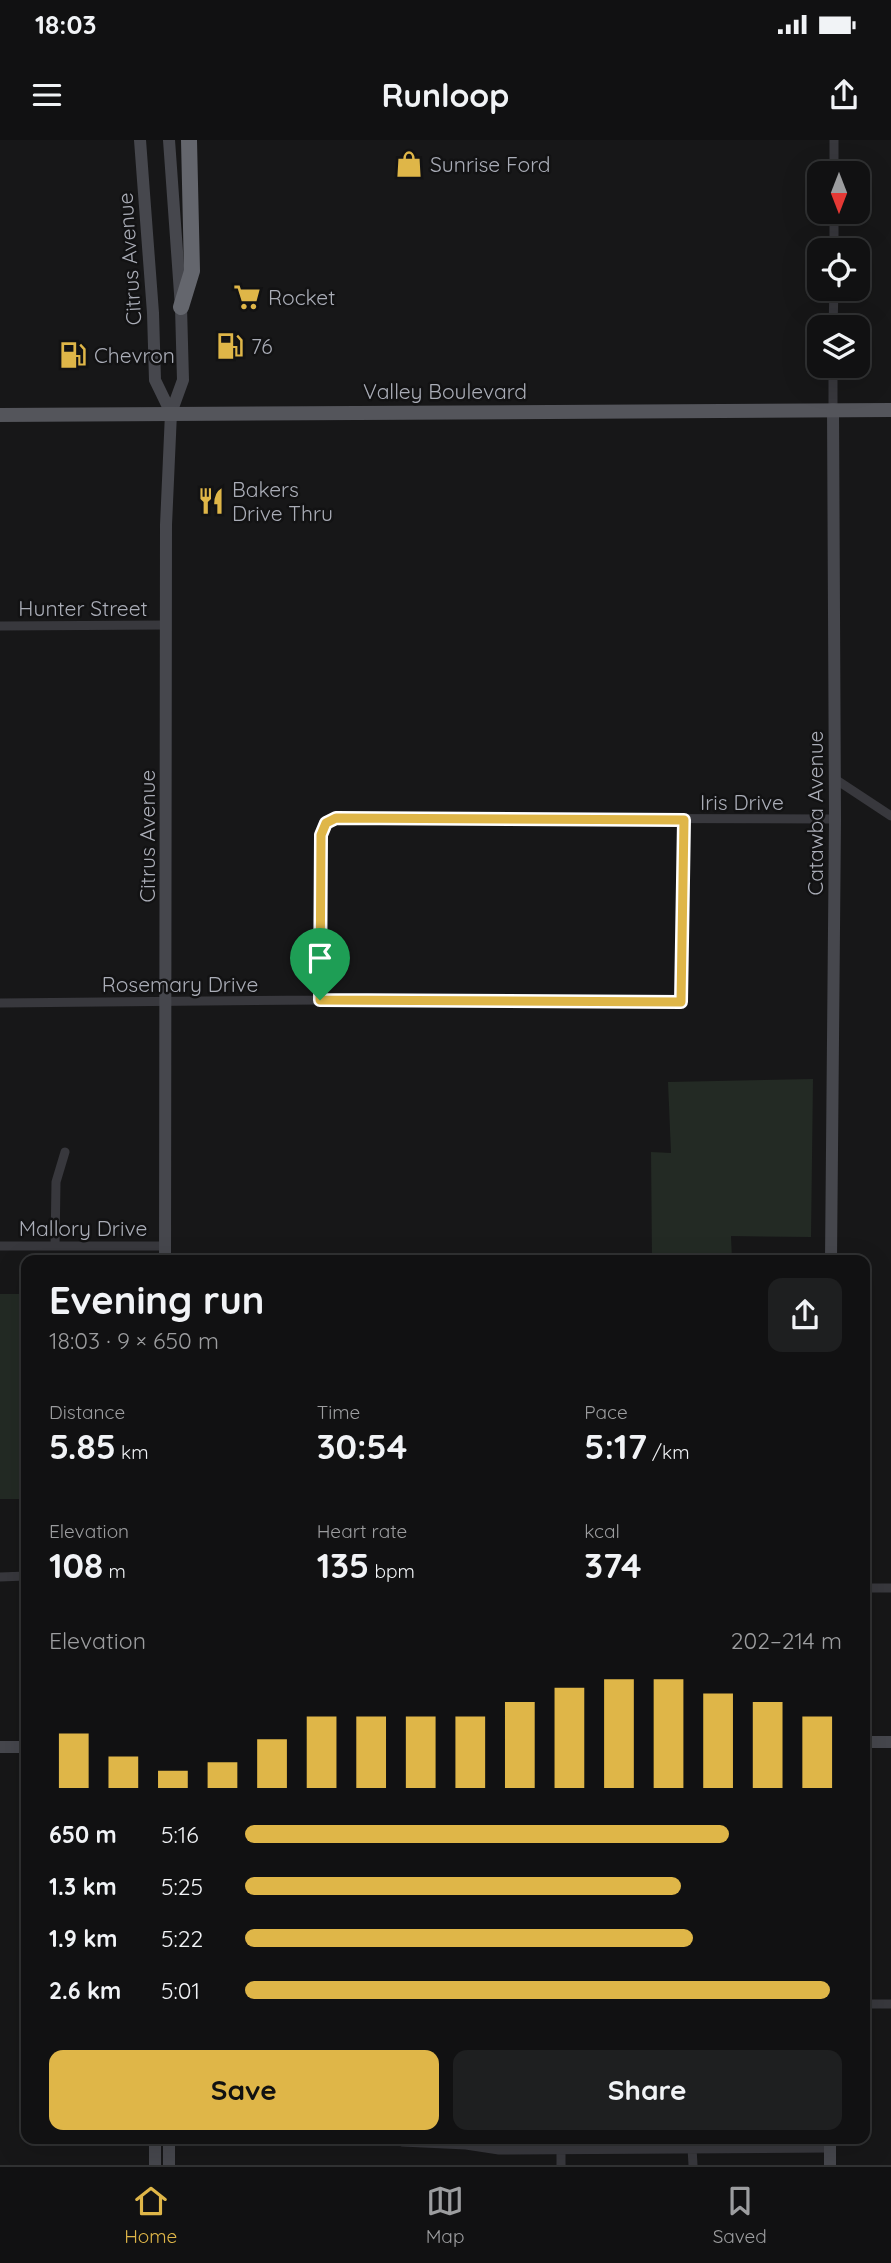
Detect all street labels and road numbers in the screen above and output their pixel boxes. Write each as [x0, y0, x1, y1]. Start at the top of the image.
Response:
street label: Citrus Avenue [111, 192, 147, 326]
street label: Valley Boulevard [363, 378, 527, 404]
street label: Hunter Street [18, 595, 148, 621]
street label: Catawba Avenue [802, 731, 828, 895]
street label: Citrus Avenue [134, 770, 160, 902]
street label: Iris Drive [700, 789, 784, 815]
street label: Rosemary Drive [102, 971, 258, 997]
street label: Mallory Drive [19, 1215, 147, 1241]

